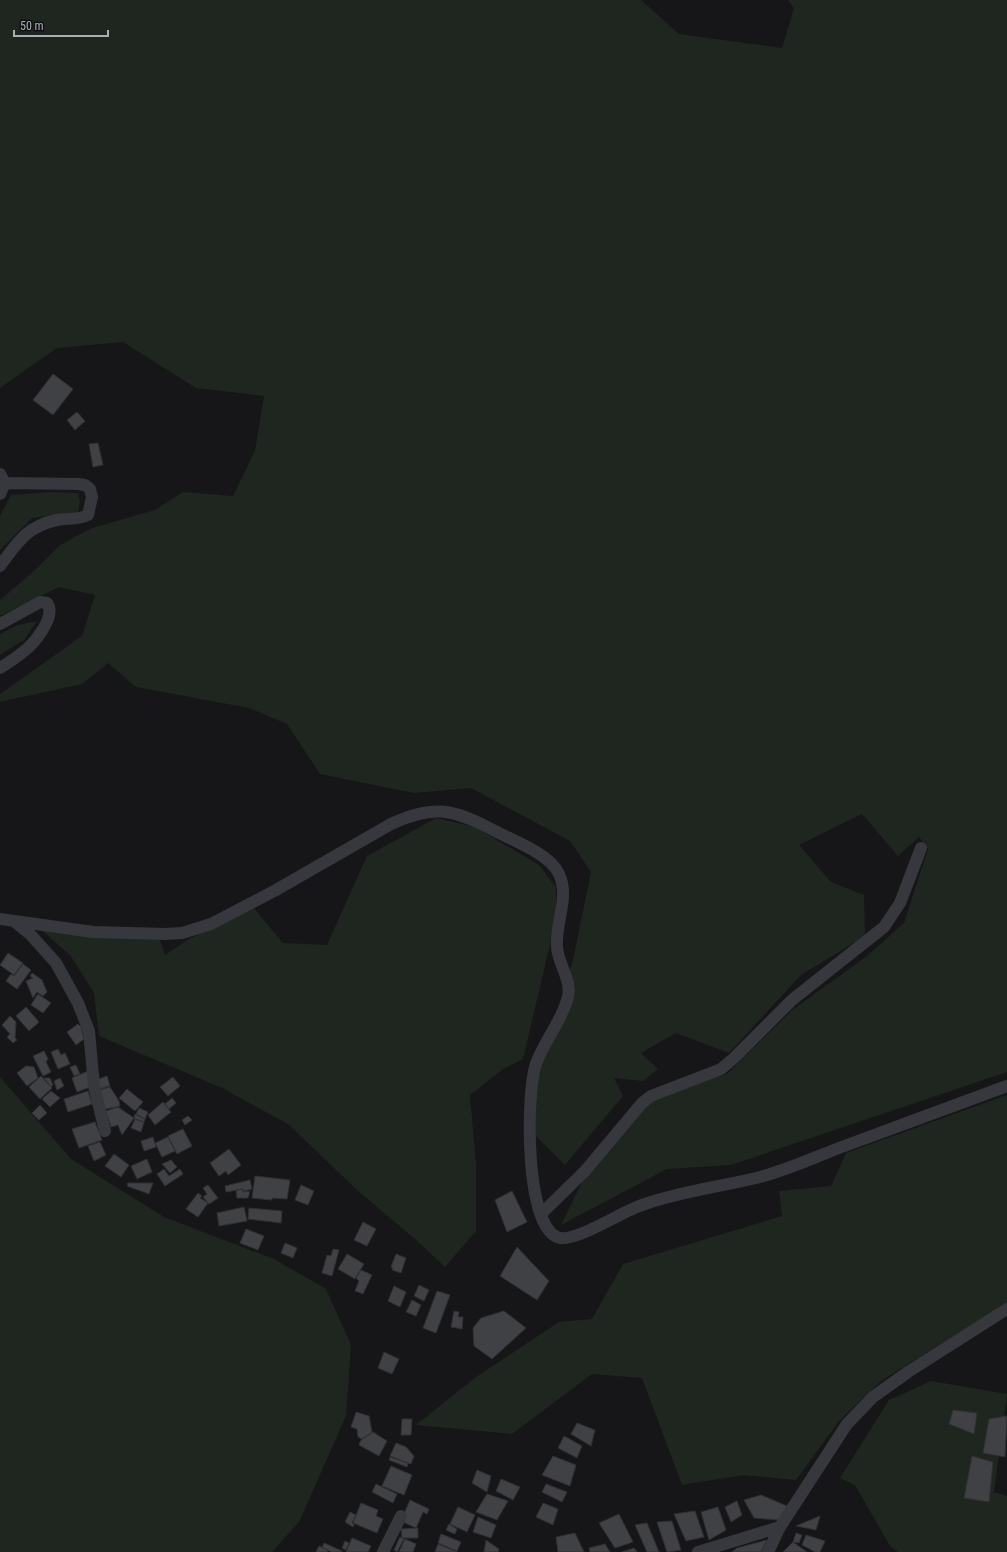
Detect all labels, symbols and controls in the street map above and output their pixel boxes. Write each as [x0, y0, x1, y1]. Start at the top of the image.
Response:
scale bar [14, 12, 108, 38]
text: 50 m [20, 19, 44, 33]

